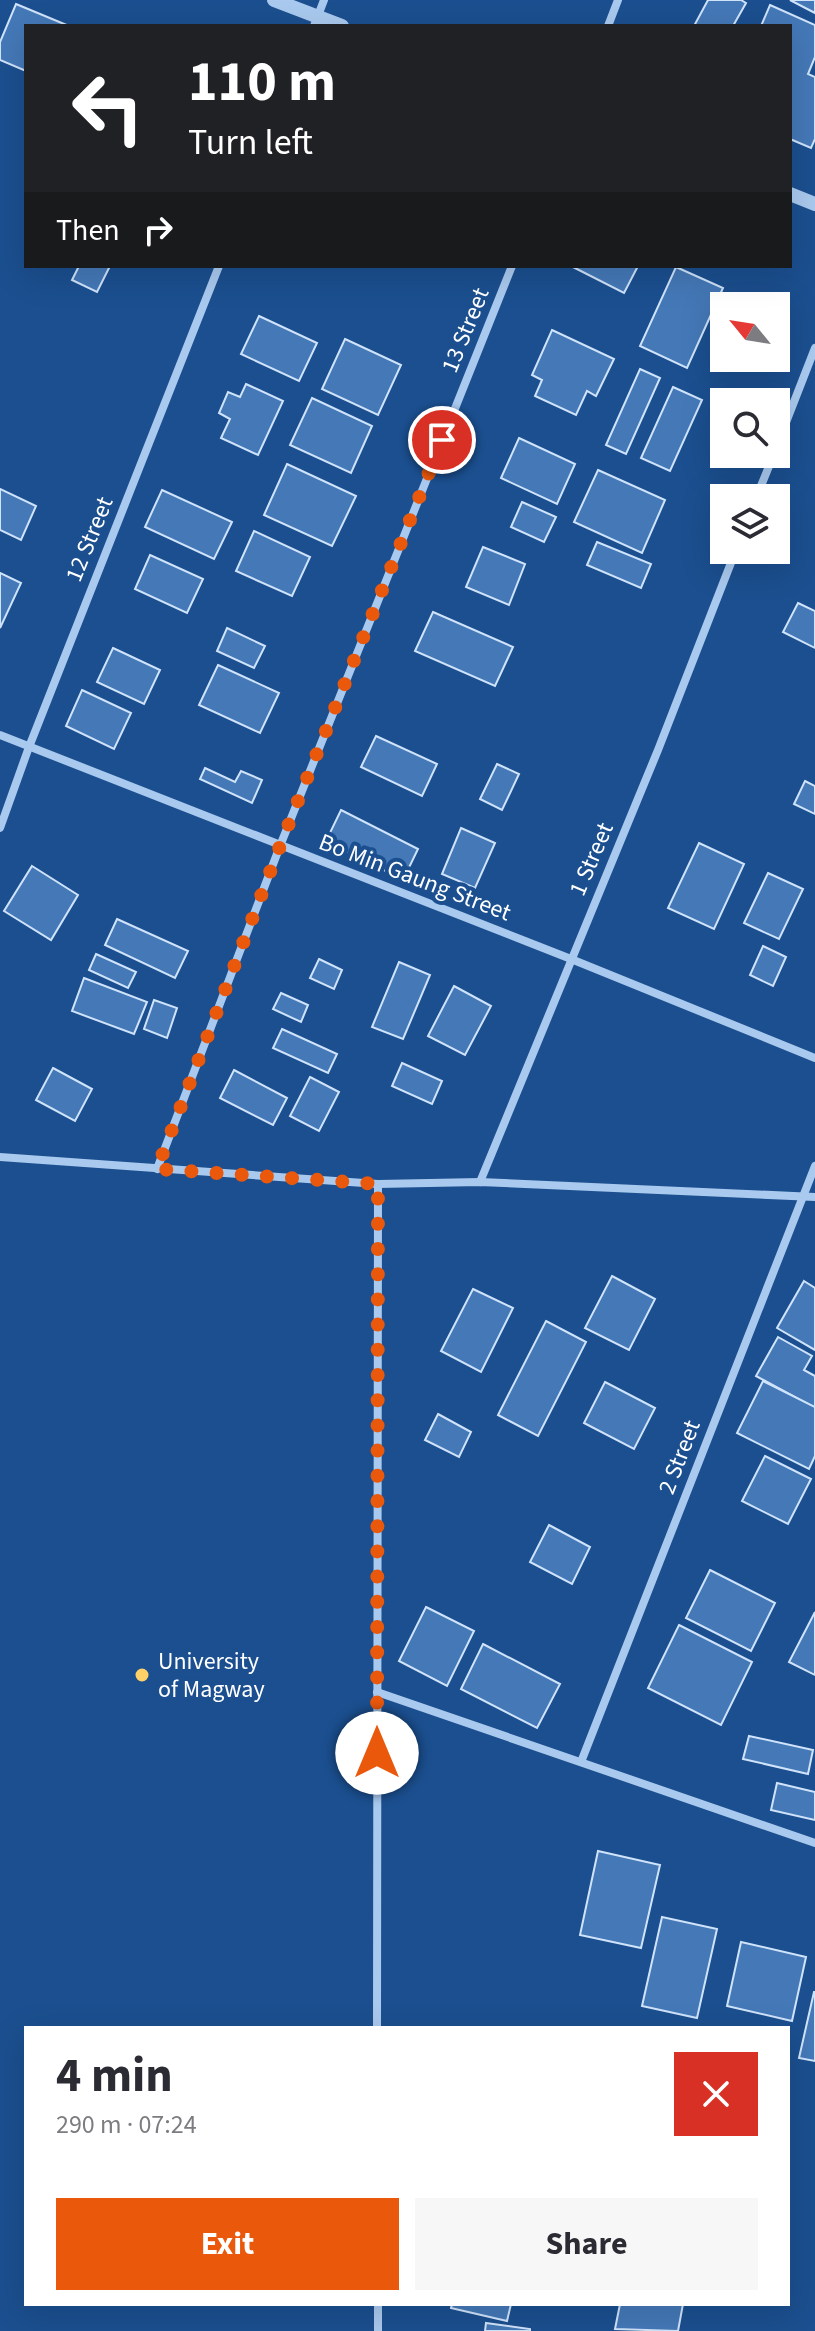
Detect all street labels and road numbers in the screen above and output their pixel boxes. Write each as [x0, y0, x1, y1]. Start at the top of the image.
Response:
street label: 13 Street [433, 282, 498, 378]
street label: 12 Street [57, 491, 122, 587]
street label: 1 Street [560, 817, 623, 901]
street label: Bo Min Gaung Street [314, 825, 516, 930]
street label: 2 Street [649, 1415, 710, 1499]

